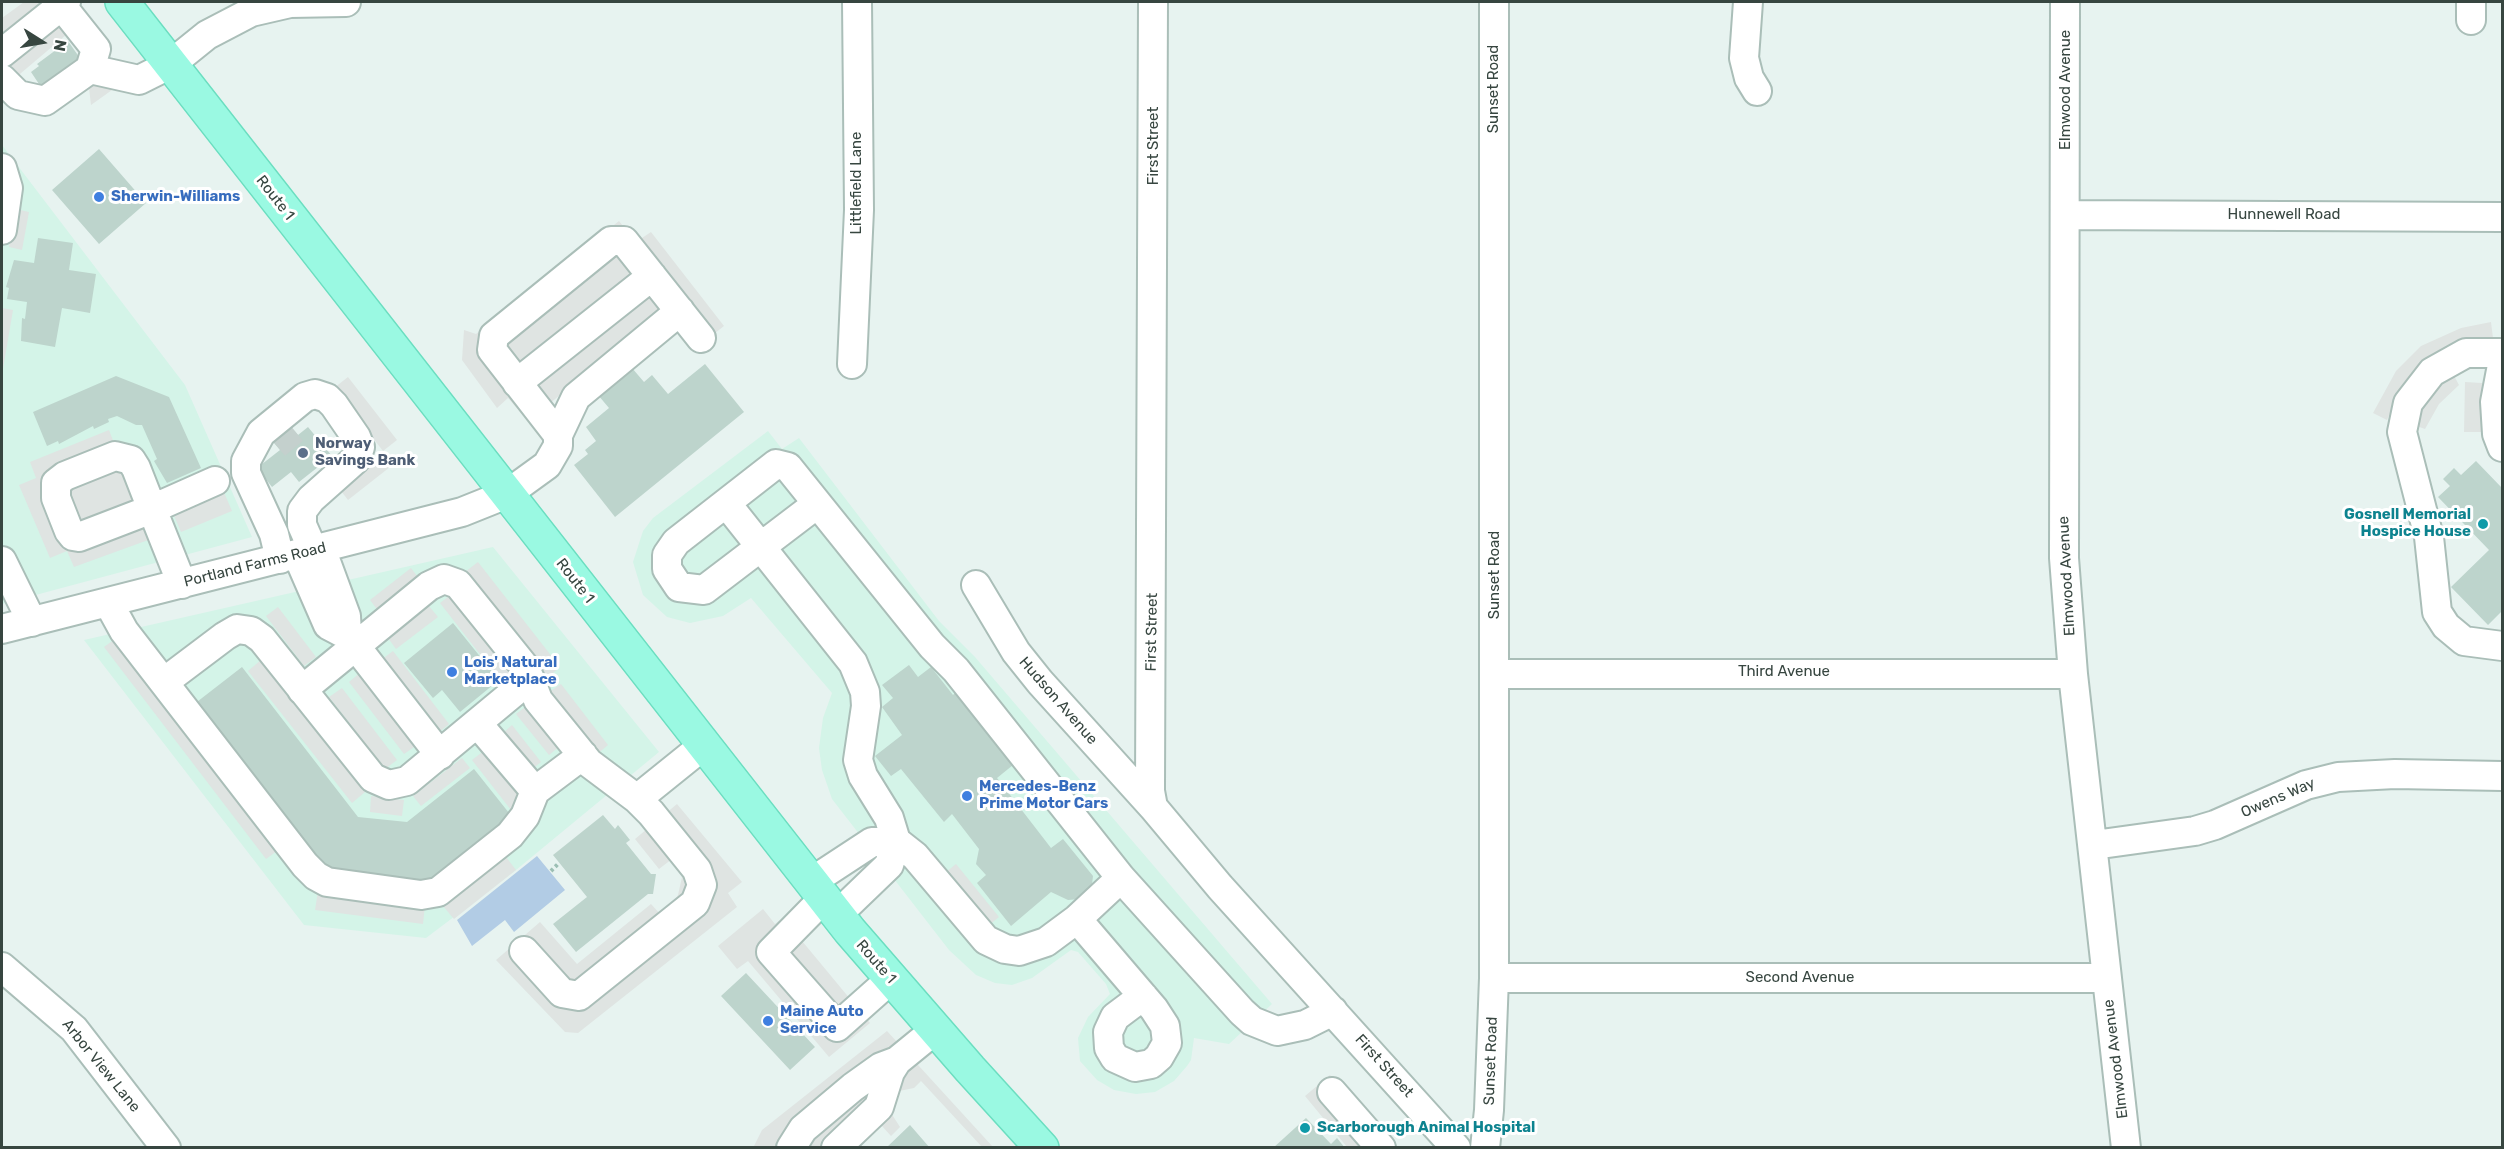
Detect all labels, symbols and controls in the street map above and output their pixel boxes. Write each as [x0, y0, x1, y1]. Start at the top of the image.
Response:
north arrow [12, 12, 72, 72]
street label: Elmwood Avenue [2057, 30, 2075, 150]
text: N [50, 38, 71, 53]
street label: Sunset Road [1485, 45, 1503, 133]
street label: First Street [1145, 107, 1163, 185]
street label: Littlefield Lane [848, 132, 866, 234]
street label: Route 1 [252, 172, 298, 224]
place label: Sherwin-Williams [111, 188, 240, 206]
marker: Sherwin-Williams [92, 190, 106, 204]
street label: Hunnewell Road [2228, 206, 2340, 224]
place label: Norway Savings Bank [315, 435, 415, 470]
marker: Norway Savings Bank [296, 446, 310, 460]
place label: Gosnell Memorial Hospice House [2344, 506, 2471, 541]
street label: Elmwood Avenue [2055, 516, 2079, 636]
marker: Gosnell Memorial Hospice House [2476, 517, 2490, 531]
street label: Sunset Road [1486, 531, 1504, 619]
street label: Portland Farms Road [182, 539, 328, 591]
street label: Route 1 [552, 555, 598, 607]
street label: First Street [1142, 593, 1162, 671]
place label: Lois' Natural Marketplace [464, 654, 557, 689]
street label: Hudson Avenue [1015, 654, 1101, 748]
street label: Third Avenue [1738, 663, 1830, 681]
marker: Lois' Natural Marketplace [445, 665, 459, 679]
street label: Owens Way [2238, 774, 2318, 822]
place label: Mercedes-Benz Prime Motor Cars [979, 778, 1108, 813]
marker: Mercedes-Benz Prime Motor Cars [960, 789, 974, 803]
street label: Route 1 [852, 937, 900, 987]
street label: Second Avenue [1746, 969, 1854, 987]
street label: Elmwood Avenue [2100, 998, 2132, 1120]
place label: Maine Auto Service [780, 1003, 864, 1038]
marker: Maine Auto Service [761, 1014, 775, 1028]
street label: Arbor View Lane [58, 1016, 144, 1116]
street label: Sunset Road [1480, 1016, 1502, 1106]
street label: First Street [1351, 1031, 1417, 1101]
place label: Scarborough Animal Hospital [1317, 1119, 1535, 1137]
marker: Scarborough Animal Hospital [1298, 1121, 1312, 1135]

